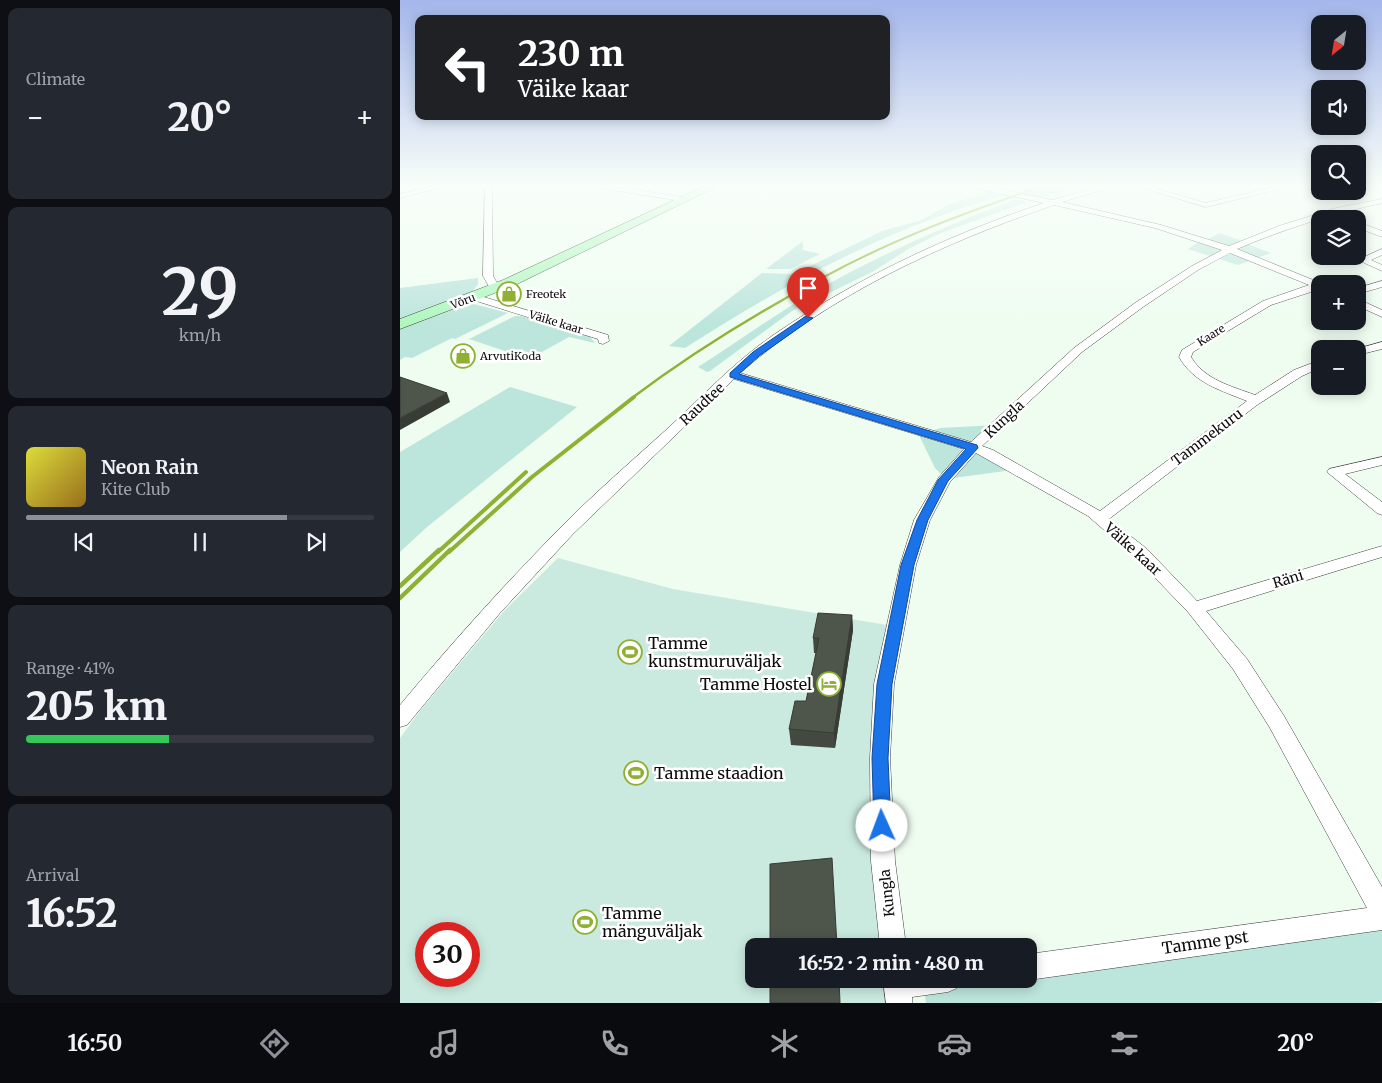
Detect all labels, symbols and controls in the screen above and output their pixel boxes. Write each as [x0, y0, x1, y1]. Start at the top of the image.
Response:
north arrow [1311, 15, 1366, 70]
map controls [1311, 15, 1366, 395]
text: 230 m [518, 32, 624, 76]
icon: left [435, 35, 500, 100]
text: Climate [26, 69, 85, 89]
text: Väike kaar [518, 75, 629, 103]
button: sound [1311, 80, 1366, 135]
text: 20° [168, 94, 232, 141]
text: − [26, 99, 45, 135]
text: + [355, 99, 374, 135]
button: search [1311, 145, 1366, 200]
button: layers [1311, 210, 1366, 265]
text: 29 [161, 251, 239, 333]
pin [787, 267, 829, 318]
icon: arrive [794, 274, 822, 302]
button: + [1311, 275, 1366, 330]
shop icon: Freotek [496, 281, 522, 307]
place label: Freotek [526, 287, 566, 301]
street label: Võru [448, 290, 477, 312]
street label: Väike kaar [526, 307, 585, 337]
street label: Kaare [1194, 321, 1228, 349]
text: km/h [179, 325, 221, 345]
button: − [1311, 340, 1366, 395]
shop icon: ArvutiKoda [450, 343, 476, 369]
place label: ArvutiKoda [479, 349, 541, 363]
street label: Raudtee [676, 379, 728, 429]
street label: Kungla [980, 396, 1028, 442]
street label: Tammekuru [1168, 404, 1246, 470]
text: Neon Rain [101, 455, 199, 479]
text: Kite Club [101, 479, 170, 499]
street label: Väike kaar [1100, 518, 1165, 579]
icon: previous [70, 528, 98, 556]
icon: pause [186, 528, 214, 556]
icon: next [302, 528, 330, 556]
street label: Räni [1270, 566, 1306, 592]
place label: Tamme kunstmuruväljak [648, 633, 782, 671]
sports icon: Tamme kunstmuruväljak [617, 639, 643, 665]
text: Range · 41% [26, 658, 115, 678]
hotel icon: Tamme Hostel [816, 671, 842, 697]
place label: Tamme Hostel [700, 674, 812, 694]
text: 205 km [26, 683, 167, 730]
sports icon: Tamme staadion [623, 760, 649, 786]
place label: Tamme staadion [654, 763, 784, 783]
position arrow [855, 799, 907, 851]
text: Arrival [26, 865, 79, 885]
street label: Kungla [876, 868, 898, 918]
text: 16:52 [26, 890, 118, 937]
place label: Tamme mänguväljak [602, 903, 703, 941]
sports icon: Tamme mänguväljak [572, 909, 598, 935]
speed limit sign: 30 [415, 922, 480, 987]
street label: Tamme pst [1160, 926, 1250, 958]
text: 16:52 · 2 min · 480 m [798, 951, 984, 975]
icon: directions [257, 1026, 292, 1061]
icon: music [427, 1026, 462, 1061]
icon: phone [597, 1026, 632, 1061]
icon: climate [767, 1026, 802, 1061]
icon: car [937, 1026, 972, 1061]
icon: filters [1107, 1026, 1142, 1061]
text: 16:50 [67, 1029, 122, 1057]
text: 20° [1277, 1029, 1314, 1057]

